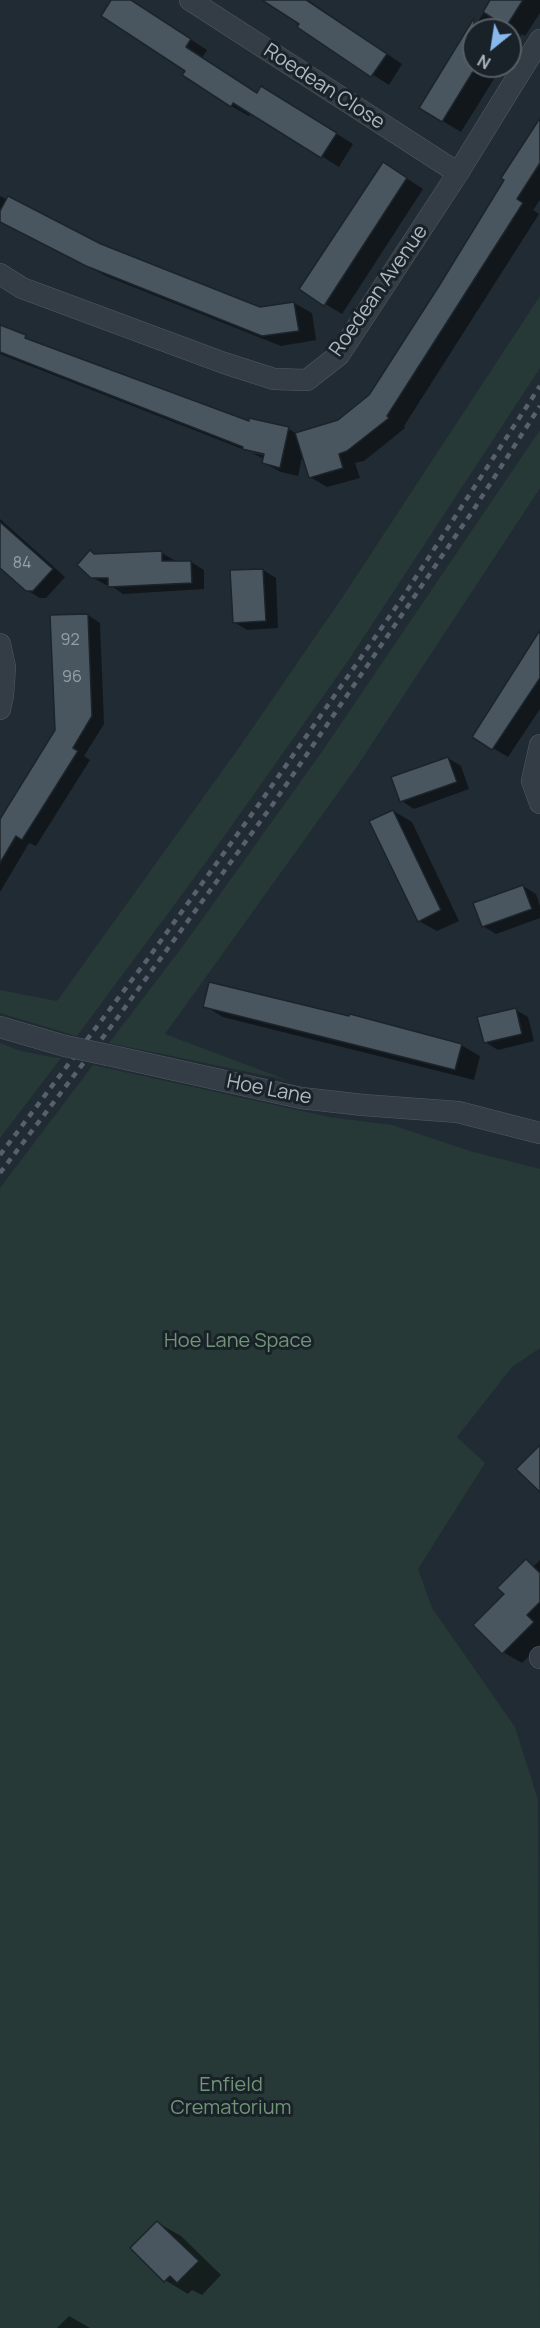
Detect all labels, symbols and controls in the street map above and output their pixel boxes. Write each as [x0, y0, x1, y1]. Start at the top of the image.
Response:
north arrow [462, 18, 522, 78]
street label: Roedean Close [259, 39, 389, 135]
text: N [474, 49, 494, 74]
street label: Roedean Avenue [325, 221, 433, 361]
house number: 84 [13, 554, 31, 574]
house number: 92 [60, 631, 80, 651]
house number: 96 [62, 668, 82, 688]
street label: Hoe Lane [224, 1070, 314, 1110]
park label: Hoe Lane Space [164, 1329, 312, 1353]
park label: Enfield Crematorium [171, 2073, 291, 2120]

